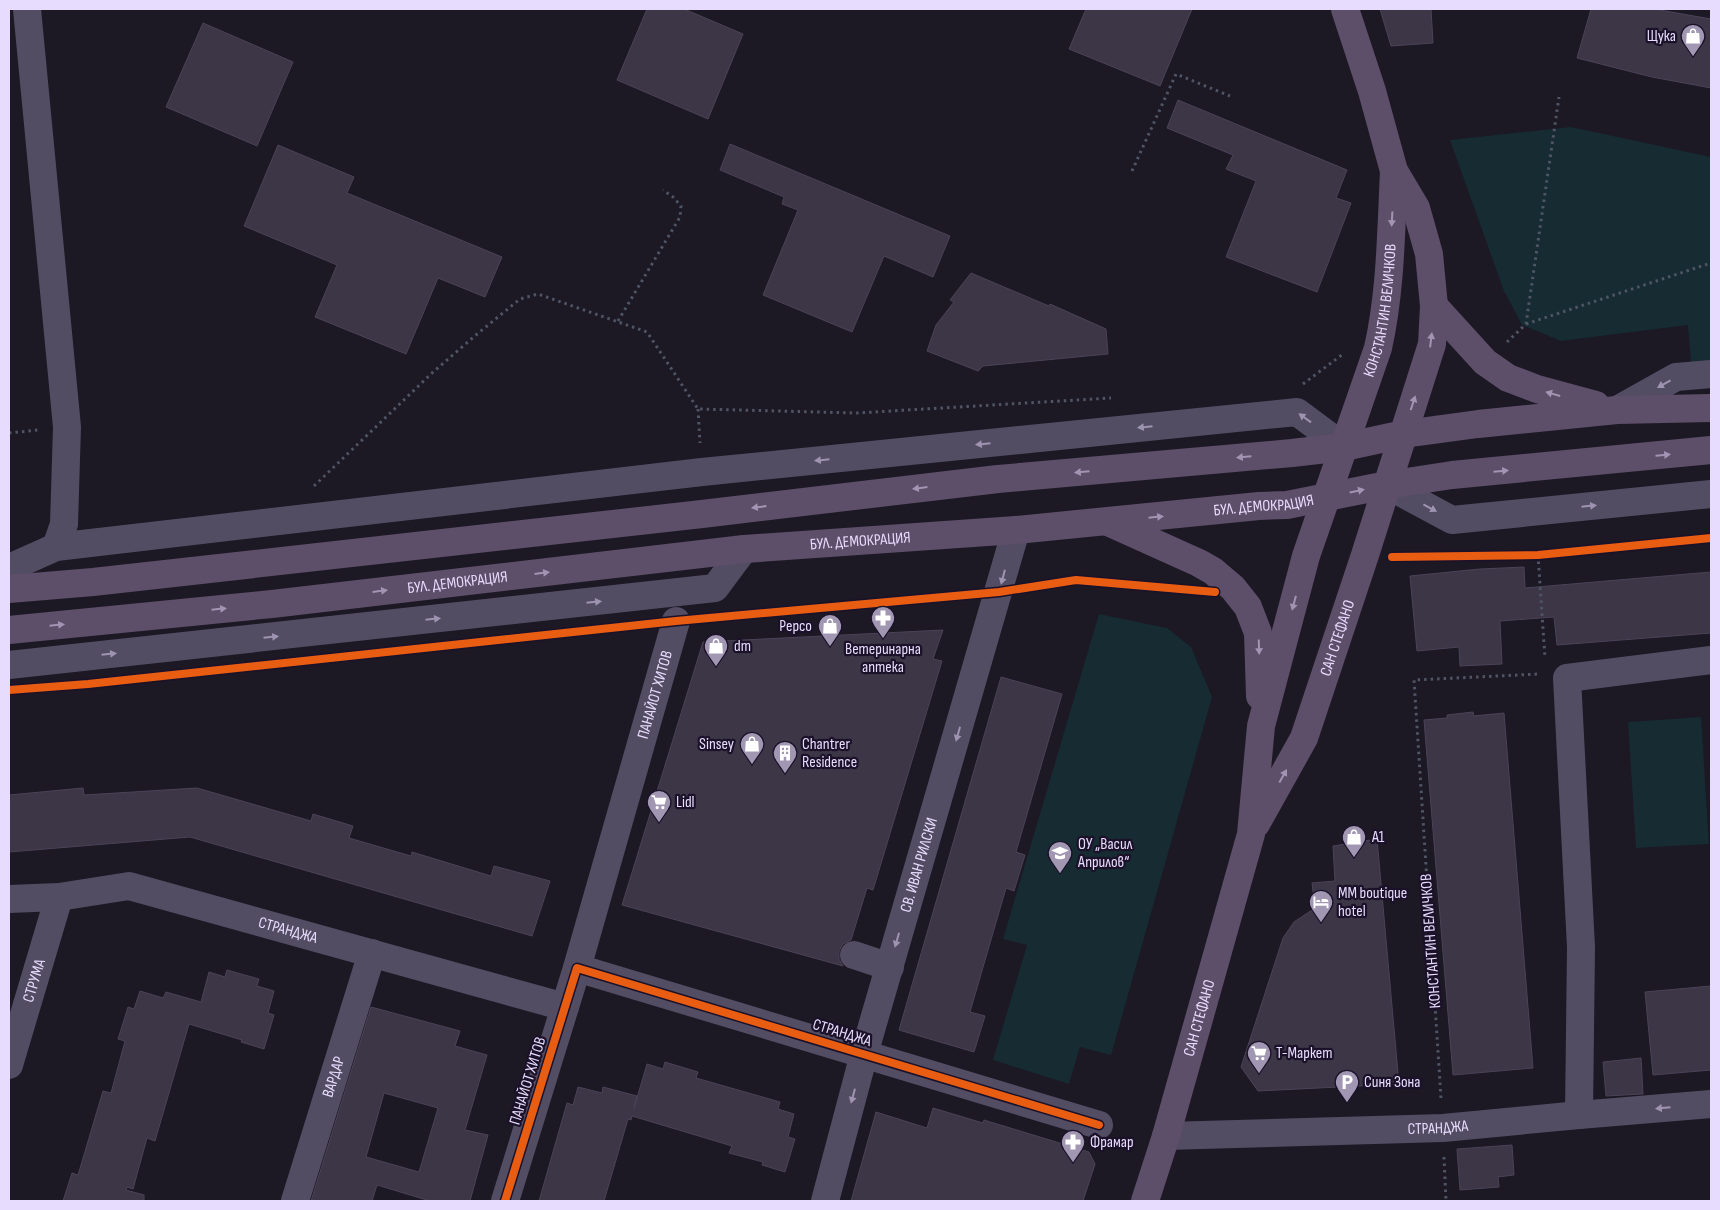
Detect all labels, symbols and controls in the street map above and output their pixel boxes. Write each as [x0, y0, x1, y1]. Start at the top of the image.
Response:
shop icon: Щука [1680, 23, 1706, 57]
place label: Щука [1647, 27, 1676, 46]
one-way arrow [1388, 212, 1396, 228]
street label: КОНСТАНТИН ВЕЛИЧКОВ [1359, 243, 1400, 379]
one-way arrow [1428, 331, 1436, 347]
one-way arrow [1657, 380, 1672, 388]
one-way arrow [1545, 390, 1560, 398]
one-way arrow [1410, 396, 1417, 411]
one-way arrow [1298, 413, 1312, 423]
one-way arrow [1137, 424, 1153, 432]
one-way arrow [975, 440, 991, 448]
one-way arrow [1655, 451, 1671, 459]
one-way arrow [1235, 453, 1251, 461]
one-way arrow [813, 456, 829, 464]
one-way arrow [1493, 466, 1509, 474]
one-way arrow [1074, 468, 1090, 476]
one-way arrow [912, 484, 928, 492]
one-way arrow [1349, 487, 1365, 495]
street label: БУЛ. ДЕМОКРАЦИЯ [1212, 490, 1315, 520]
one-way arrow [1581, 502, 1597, 510]
one-way arrow [751, 503, 767, 511]
one-way arrow [1423, 504, 1437, 512]
one-way arrow [1148, 513, 1164, 521]
street label: БУЛ. ДЕМОКРАЦИЯ [809, 528, 911, 554]
street label: БУЛ. ДЕМОКРАЦИЯ [406, 567, 509, 598]
one-way arrow [534, 569, 550, 577]
one-way arrow [999, 570, 1007, 585]
one-way arrow [373, 587, 389, 595]
one-way arrow [1289, 595, 1297, 610]
street label: САН СТЕФАНО [1316, 597, 1359, 678]
one-way arrow [586, 598, 602, 606]
one-way arrow [211, 605, 227, 613]
pharmacy icon: Ветеринарна аптека [870, 605, 896, 639]
shop icon: Pepco [817, 613, 843, 647]
one-way arrow [425, 615, 441, 623]
place label: Pepco [779, 617, 812, 636]
one-way arrow [49, 620, 65, 628]
one-way arrow [263, 633, 279, 641]
shop icon: dm [703, 633, 729, 667]
place label: dm [734, 637, 751, 656]
one-way arrow [1255, 639, 1263, 655]
place label: Ветеринарна аптека [845, 640, 921, 677]
street label: ПАНАЙОТ ХИТОВ [633, 648, 677, 741]
one-way arrow [102, 650, 118, 658]
one-way arrow [953, 726, 961, 741]
shop icon: Sinsey [739, 731, 765, 765]
place label: Sinsey [699, 735, 734, 754]
place label: Chantrer Residence [802, 735, 857, 772]
building icon: Chantrer Residence [772, 740, 798, 774]
one-way arrow [1278, 770, 1287, 783]
supermarket icon: Lidl [646, 789, 672, 823]
place label: Lidl [676, 793, 695, 812]
street label: СВ. ИВАН РИЛСКИ [896, 815, 942, 914]
shop icon: A1 [1341, 824, 1367, 858]
place label: A1 [1371, 828, 1385, 847]
place label: ОУ „Васил Априлов“ [1077, 835, 1133, 872]
school or university icon: ОУ „Васил Априлов“ [1047, 840, 1073, 874]
street label: КОНСТАНТИН ВЕЛИЧКОВ [1417, 873, 1445, 1009]
place label: MM boutique hotel [1338, 884, 1407, 921]
hotel icon: MM boutique hotel [1308, 889, 1334, 923]
street label: СТРАНДЖА [256, 913, 320, 947]
one-way arrow [893, 933, 901, 948]
street label: СТРУМА [19, 957, 50, 1004]
street label: САН СТЕФАНО [1179, 977, 1219, 1058]
street label: СТРАНДЖА [810, 1015, 874, 1051]
street label: ПАНАЙОТ ХИТОВ [506, 1035, 550, 1127]
supermarket icon: Т-Маркет [1246, 1040, 1272, 1074]
place label: Т-Маркет [1276, 1044, 1332, 1063]
street label: ВАРДАР [318, 1054, 349, 1100]
parking icon: Синя Зона [1334, 1069, 1360, 1103]
place label: Синя Зона [1364, 1073, 1420, 1092]
one-way arrow [849, 1089, 857, 1104]
one-way arrow [1654, 1104, 1670, 1112]
street label: СТРАНДЖА [1407, 1116, 1469, 1139]
pharmacy icon: Фрамар [1060, 1129, 1086, 1163]
place label: Фрамар [1090, 1133, 1134, 1152]

